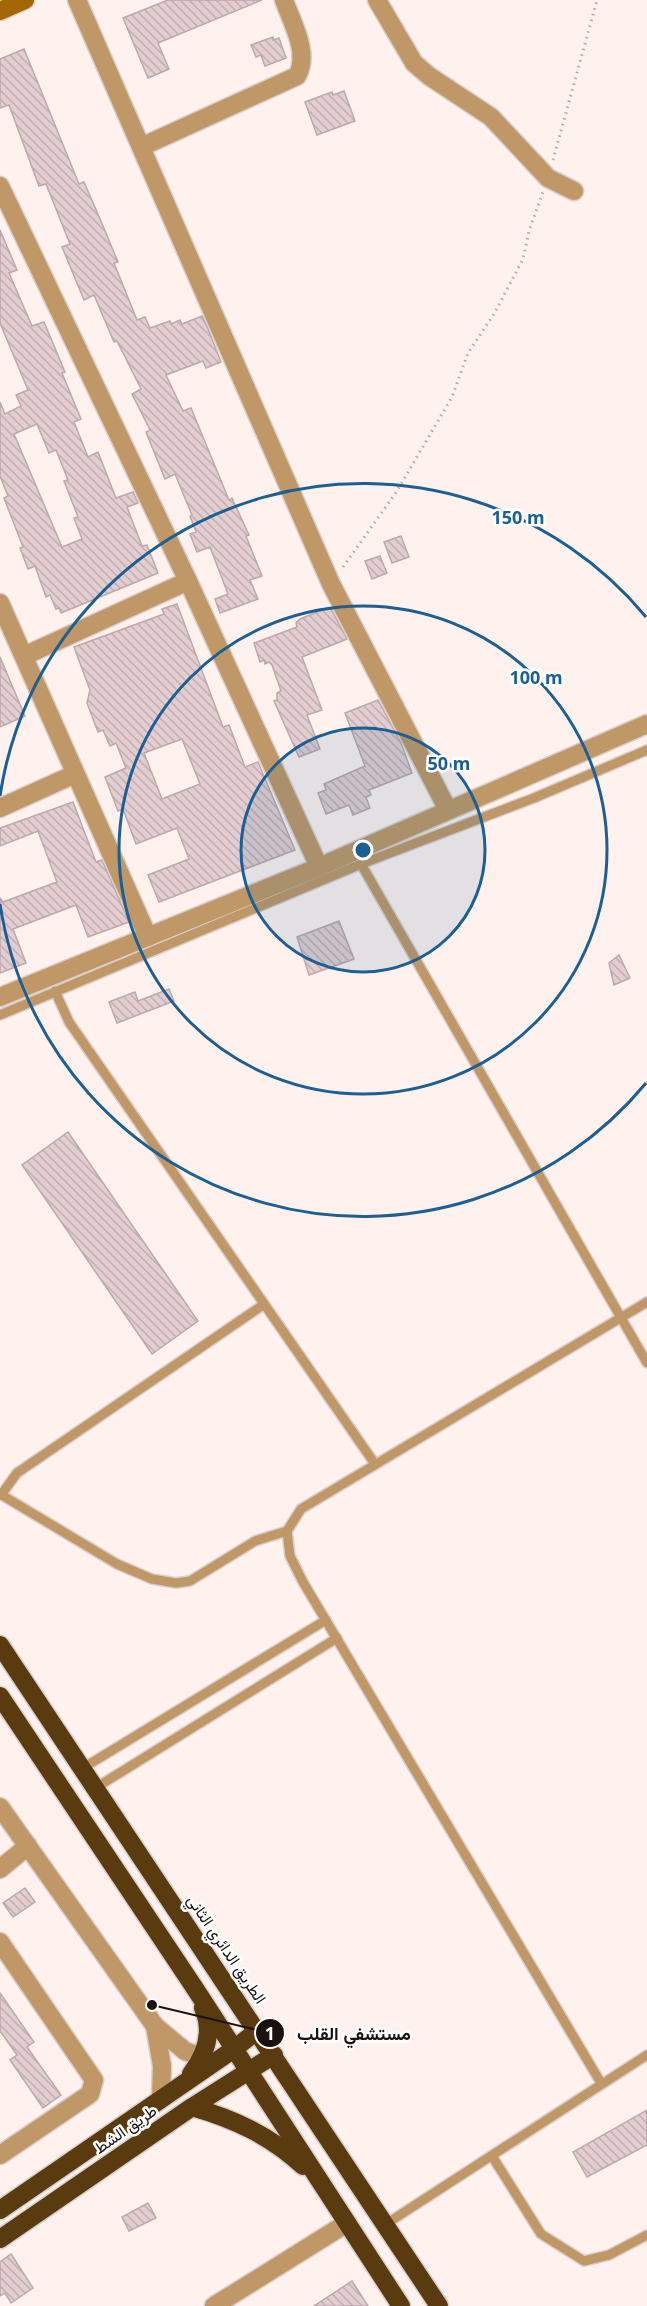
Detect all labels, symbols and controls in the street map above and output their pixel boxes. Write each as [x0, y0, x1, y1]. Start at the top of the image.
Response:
text: 150 m [491, 505, 545, 529]
text: 100 m [509, 665, 563, 689]
text: 50 m [428, 751, 470, 775]
centre of rings [353, 840, 373, 860]
street label: الطريق الدائري الثاني [180, 1890, 272, 2010]
callout: مستشفي القلب [255, 2015, 423, 2051]
text: 1 [265, 2021, 275, 2045]
text: مستشفي القلب [297, 2021, 411, 2049]
street label: طريق الشط [89, 2099, 161, 2159]

